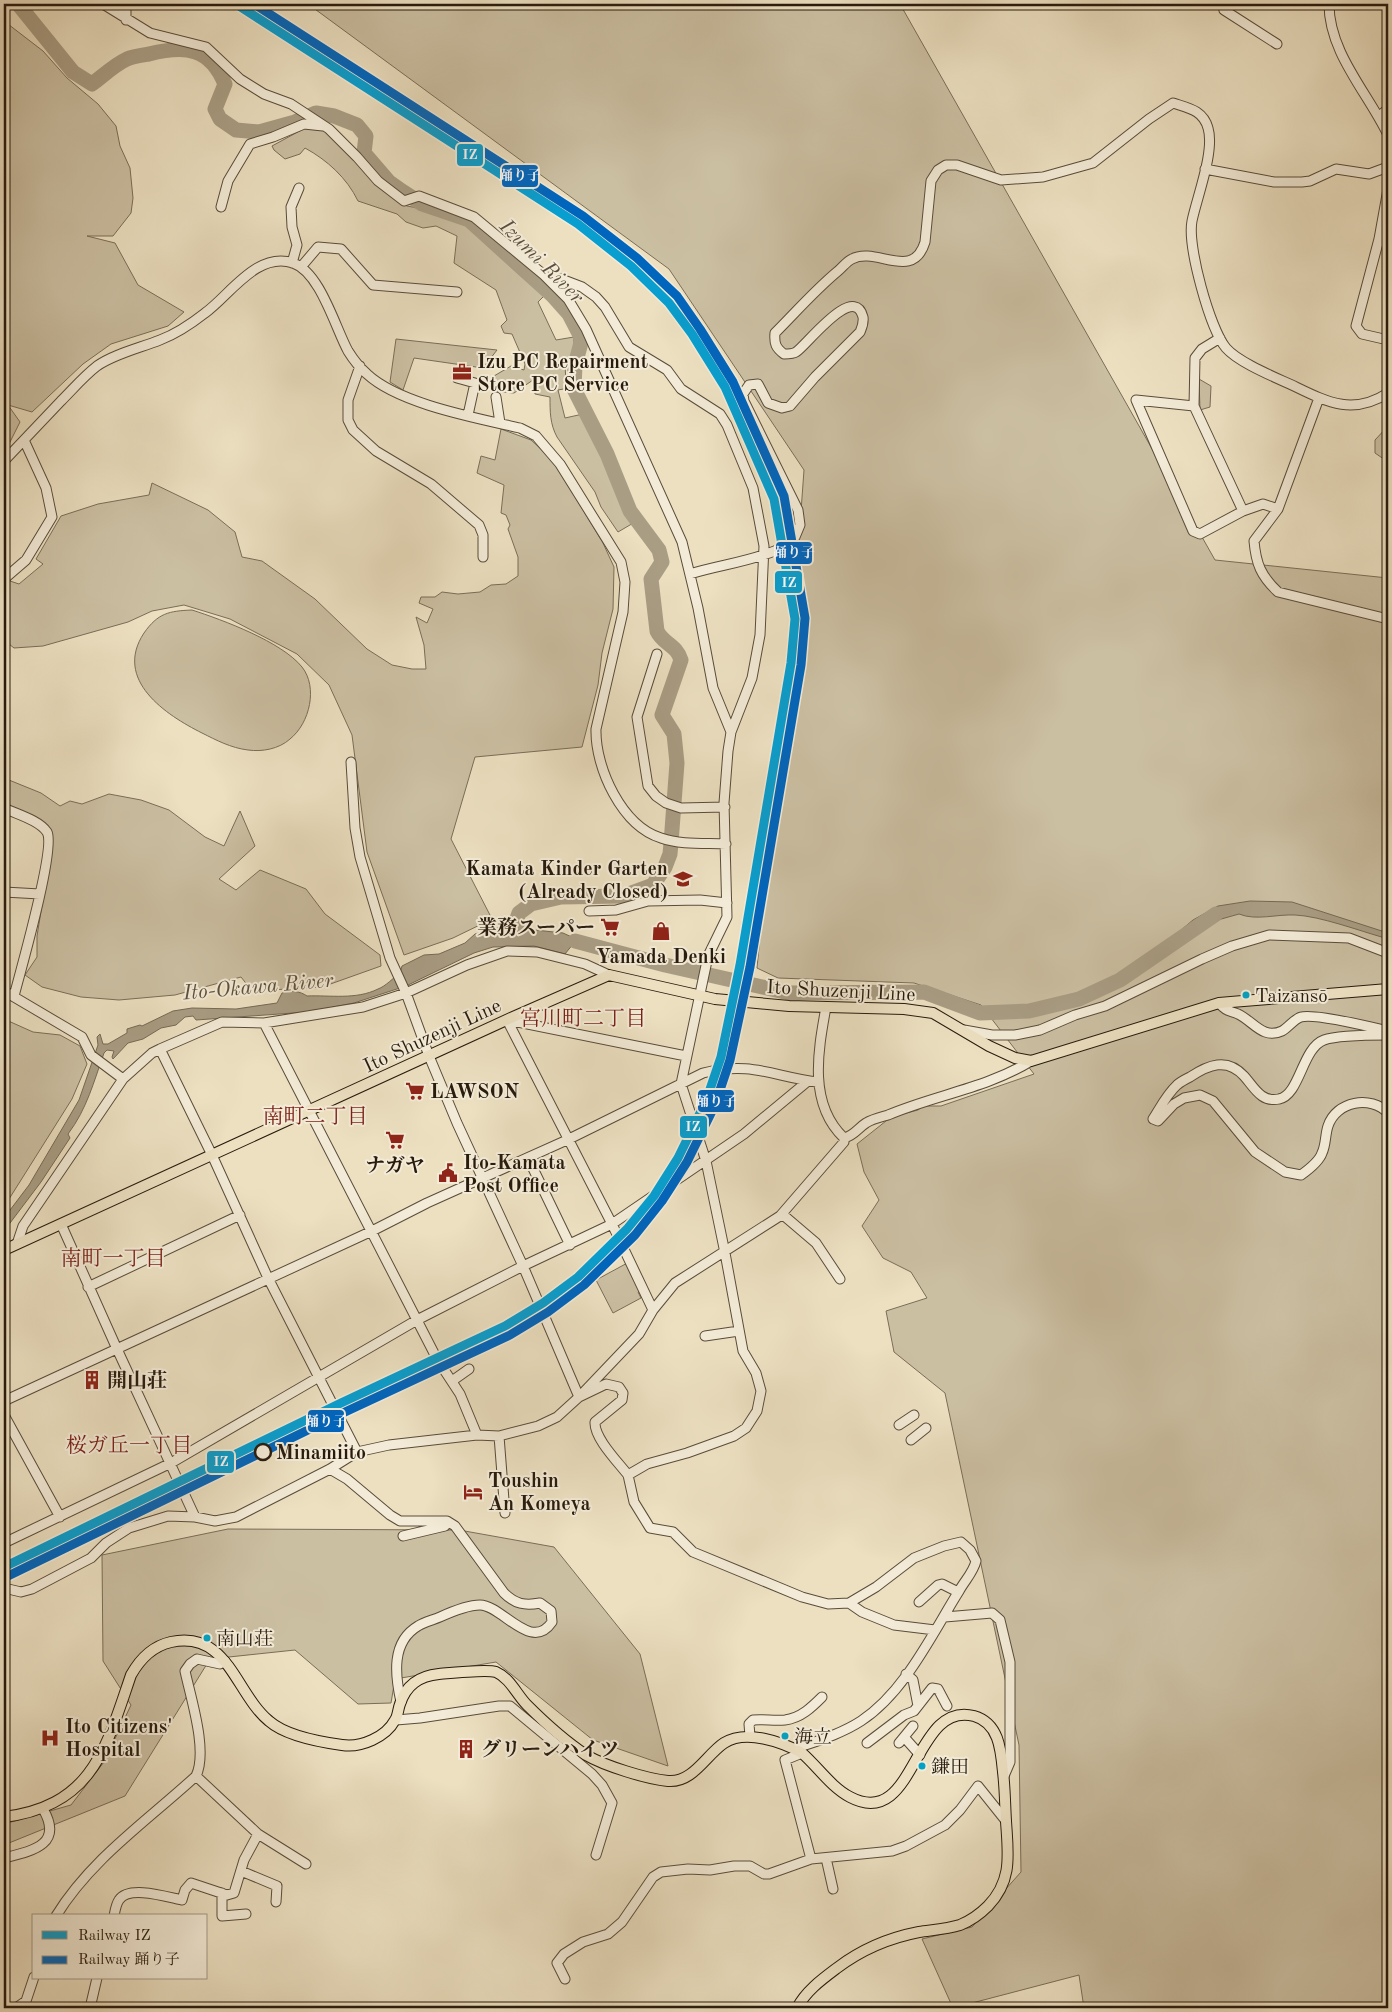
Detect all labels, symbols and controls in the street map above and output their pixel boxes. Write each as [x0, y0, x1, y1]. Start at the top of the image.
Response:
line badge: IZ [456, 143, 484, 167]
text: IZ [462, 148, 478, 162]
line badge: 踊り子 [501, 164, 539, 188]
text: 踊り子 [499, 168, 541, 183]
water label: Izumi River [494, 215, 588, 309]
place label: Izu PC Repairment Store PC Service [477, 353, 648, 396]
office icon: Izu PC Repairment Store PC Service [451, 361, 473, 383]
line badge: 踊り子 [775, 541, 813, 565]
text: 踊り子 [773, 545, 815, 560]
line badge: IZ [774, 570, 803, 594]
text: IZ [781, 576, 797, 590]
place label: Kamata Kinder Garten (Already Closed) [465, 860, 668, 903]
school or university icon: Kamata Kinder Garten (Already Closed) [672, 868, 694, 890]
supermarket icon: 業務スーパー [599, 916, 621, 938]
place label: 業務スーパー [477, 917, 595, 939]
shop icon: Yamada Denki [650, 920, 672, 942]
place label: Yamada Denki [596, 948, 726, 968]
water label: Ito-Okawa River [181, 970, 335, 1005]
street label: Ito Shuzenji Line [766, 978, 916, 1006]
place label: Taizansō [1255, 988, 1328, 1007]
marker: Taizansō [1241, 990, 1251, 1000]
street label: Ito Shuzenji Line [361, 996, 505, 1077]
district label: 宮川町二丁目 [520, 1007, 646, 1030]
supermarket icon: LAWSON [404, 1080, 426, 1102]
place label: LAWSON [430, 1083, 520, 1103]
line badge: 踊り子 [697, 1089, 735, 1113]
text: 踊り子 [695, 1094, 737, 1109]
district label: 南町二丁目 [263, 1105, 368, 1128]
line badge: IZ [679, 1115, 708, 1139]
text: IZ [685, 1120, 701, 1134]
supermarket icon: ナガヤ [384, 1129, 406, 1151]
place label: Ito-Kamata Post Office [463, 1154, 566, 1197]
place label: ナガヤ [365, 1155, 425, 1177]
public building icon: Ito-Kamata Post Office [437, 1162, 459, 1184]
district label: 南町一丁目 [61, 1247, 166, 1270]
building icon: 開山荘 [81, 1369, 103, 1391]
place label: 開山荘 [107, 1369, 167, 1392]
line badge: 踊り子 [307, 1409, 345, 1433]
text: 踊り子 [305, 1414, 347, 1429]
district label: 桜ガ丘一丁目 [66, 1434, 192, 1457]
marker: Minamiito [254, 1443, 272, 1461]
place label: Minamiito [276, 1444, 366, 1464]
line badge: IZ [206, 1450, 235, 1474]
text: IZ [213, 1455, 229, 1469]
place label: Toushin An Komeya [488, 1472, 591, 1515]
hotel icon: Toushin An Komeya [462, 1481, 484, 1503]
place label: 南山荘 [216, 1628, 273, 1650]
marker: 南山荘 [202, 1633, 212, 1643]
place label: Ito Citizens' Hospital [65, 1718, 172, 1761]
hospital icon: Ito Citizens' Hospital [39, 1727, 61, 1749]
place label: 海立 [794, 1727, 832, 1748]
marker: 海立 [780, 1731, 790, 1741]
building icon: グリーンハイツ [455, 1738, 477, 1760]
place label: グリーンハイツ [481, 1739, 619, 1761]
place label: 鎌田 [931, 1756, 969, 1778]
marker: 鎌田 [917, 1761, 927, 1771]
legend [32, 1914, 208, 1980]
text: Railway IZ [78, 1929, 151, 1944]
text: Railway 踊り子 [78, 1951, 180, 1968]

